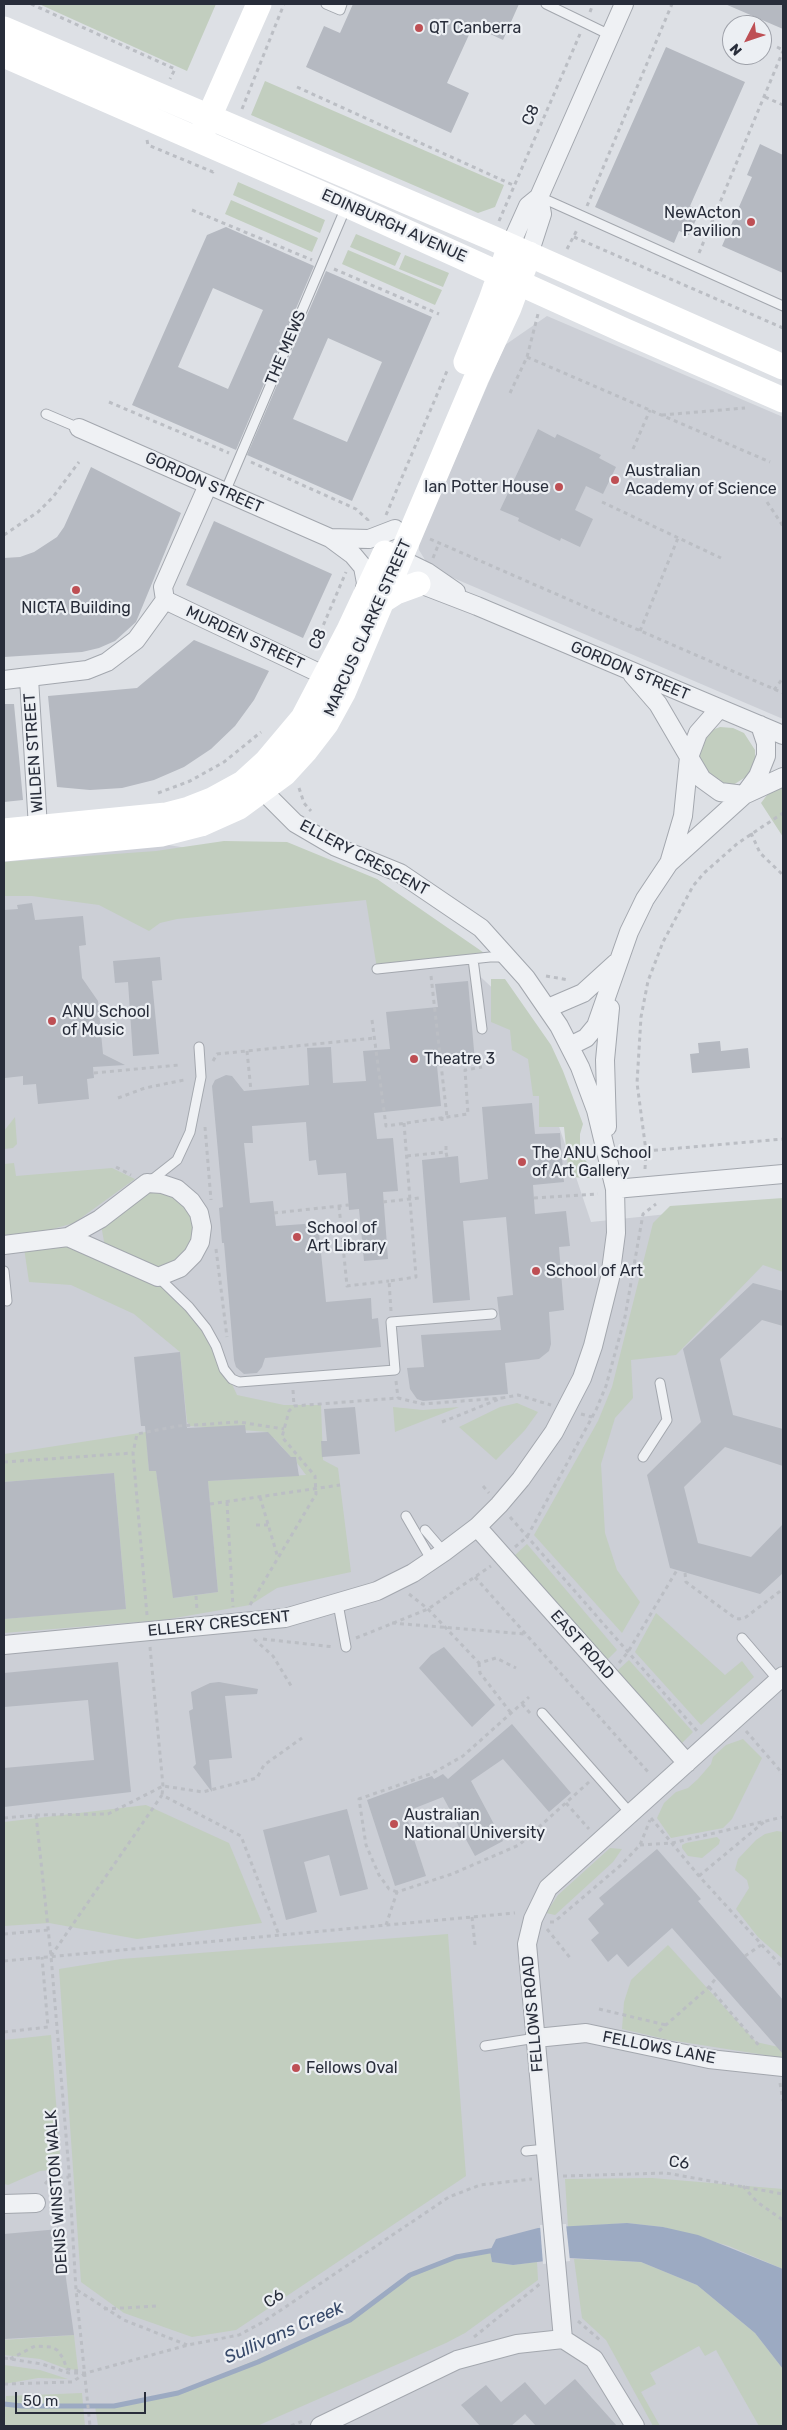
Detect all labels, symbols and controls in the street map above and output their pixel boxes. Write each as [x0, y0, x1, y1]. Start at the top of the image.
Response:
north arrow [722, 15, 772, 65]
place label: QT Canberra [429, 18, 521, 38]
marker: QT Canberra [413, 22, 425, 34]
text: N [726, 40, 746, 59]
street label: C8 [518, 102, 544, 128]
street label: EDINBURGH AVENUE [318, 185, 470, 267]
place label: NewActon Pavilion [664, 203, 741, 241]
marker: NewActon Pavilion [745, 216, 757, 228]
street label: THE MEWS [262, 308, 310, 388]
street label: GORDON STREET [142, 448, 266, 518]
place label: Australian Academy of Science [625, 461, 777, 499]
marker: Australian Academy of Science [609, 474, 621, 486]
place label: Ian Potter House [424, 477, 549, 497]
marker: Ian Potter House [553, 481, 565, 493]
street label: MARCUS CLARKE STREET [320, 536, 416, 720]
marker: NICTA Building [70, 584, 82, 596]
place label: NICTA Building [21, 598, 131, 618]
street label: MURDEN STREET [183, 602, 307, 674]
street label: C8 [305, 626, 331, 652]
street label: GORDON STREET [568, 637, 692, 705]
street label: WILDEN STREET [20, 692, 48, 814]
street label: ELLERY CRESCENT [296, 816, 432, 900]
place label: ANU School of Music [62, 1002, 150, 1040]
marker: ANU School of Music [46, 1015, 58, 1027]
place label: Theatre 3 [424, 1049, 495, 1069]
marker: Theatre 3 [408, 1053, 420, 1065]
place label: The ANU School of Art Gallery [532, 1143, 651, 1181]
marker: The ANU School of Art Gallery [516, 1156, 528, 1168]
place label: School of Art Library [307, 1218, 386, 1256]
marker: School of Art Library [291, 1231, 303, 1243]
place label: School of Art [546, 1261, 643, 1281]
marker: School of Art [530, 1265, 542, 1277]
street label: ELLERY CRESCENT [147, 1607, 291, 1641]
street label: EAST ROAD [546, 1607, 618, 1683]
place label: Australian National University [404, 1805, 545, 1843]
marker: Australian National University [388, 1818, 400, 1830]
street label: FELLOWS ROAD [518, 1955, 548, 2073]
street label: FELLOWS LANE [601, 2028, 717, 2068]
place label: Fellows Oval [306, 2058, 398, 2078]
marker: Fellows Oval [290, 2062, 302, 2074]
street label: DENIS WINSTON WALK [42, 2109, 72, 2275]
street label: C6 [668, 2152, 690, 2174]
street label: C6 [260, 2285, 288, 2313]
water label: Sullivans Creek [221, 2297, 347, 2369]
scale bar [18, 2382, 149, 2414]
text: 50 m [23, 2392, 58, 2410]

